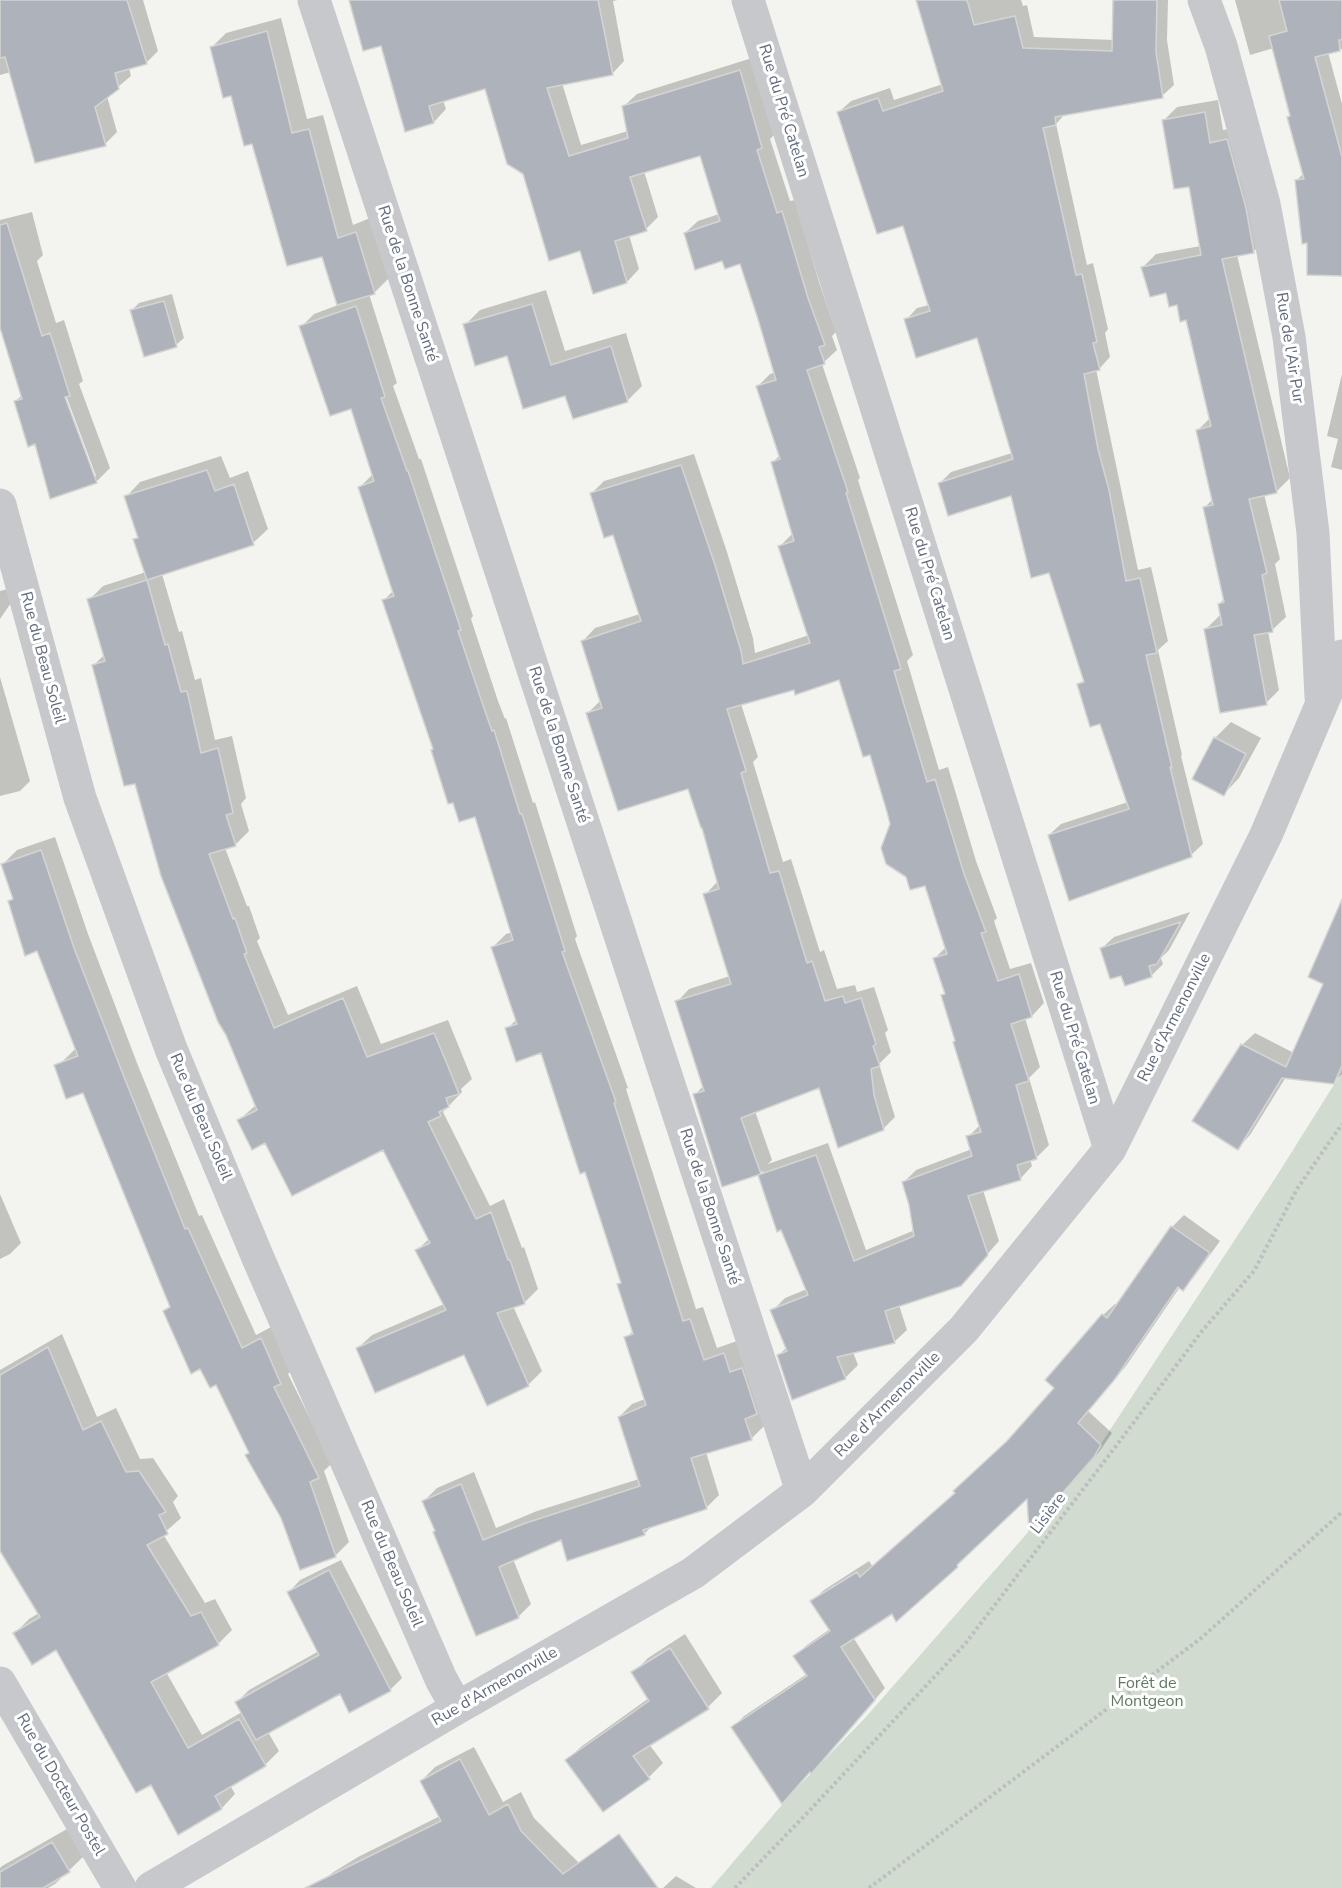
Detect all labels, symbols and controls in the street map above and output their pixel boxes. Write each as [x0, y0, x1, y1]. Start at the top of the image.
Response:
street label: Rue du Pré Catelan [754, 42, 812, 180]
street label: Rue de la Bonne Santé [373, 203, 441, 365]
street label: Rue de l'Air Pur [1271, 291, 1307, 405]
street label: Rue du Pré Catelan [900, 505, 958, 643]
street label: Rue du Beau Soleil [15, 590, 69, 726]
street label: Rue de la Bonne Santé [524, 664, 592, 826]
street label: Rue d'Armenonville [1134, 951, 1216, 1085]
street label: Rue du Pré Catelan [1045, 969, 1103, 1107]
street label: Rue du Beau Soleil [165, 1051, 235, 1183]
street label: Rue de la Bonne Santé [675, 1126, 743, 1288]
street label: Rue d'Armenonville [831, 1348, 945, 1462]
street label: Lisière [1027, 1490, 1071, 1538]
street label: Rue du Beau Soleil [356, 1498, 426, 1630]
street label: Rue d'Armenonville [429, 1643, 561, 1731]
park label: Forêt de Montgeon [1110, 1674, 1184, 1712]
street label: Rue du Docteur Postel [11, 1711, 109, 1859]

